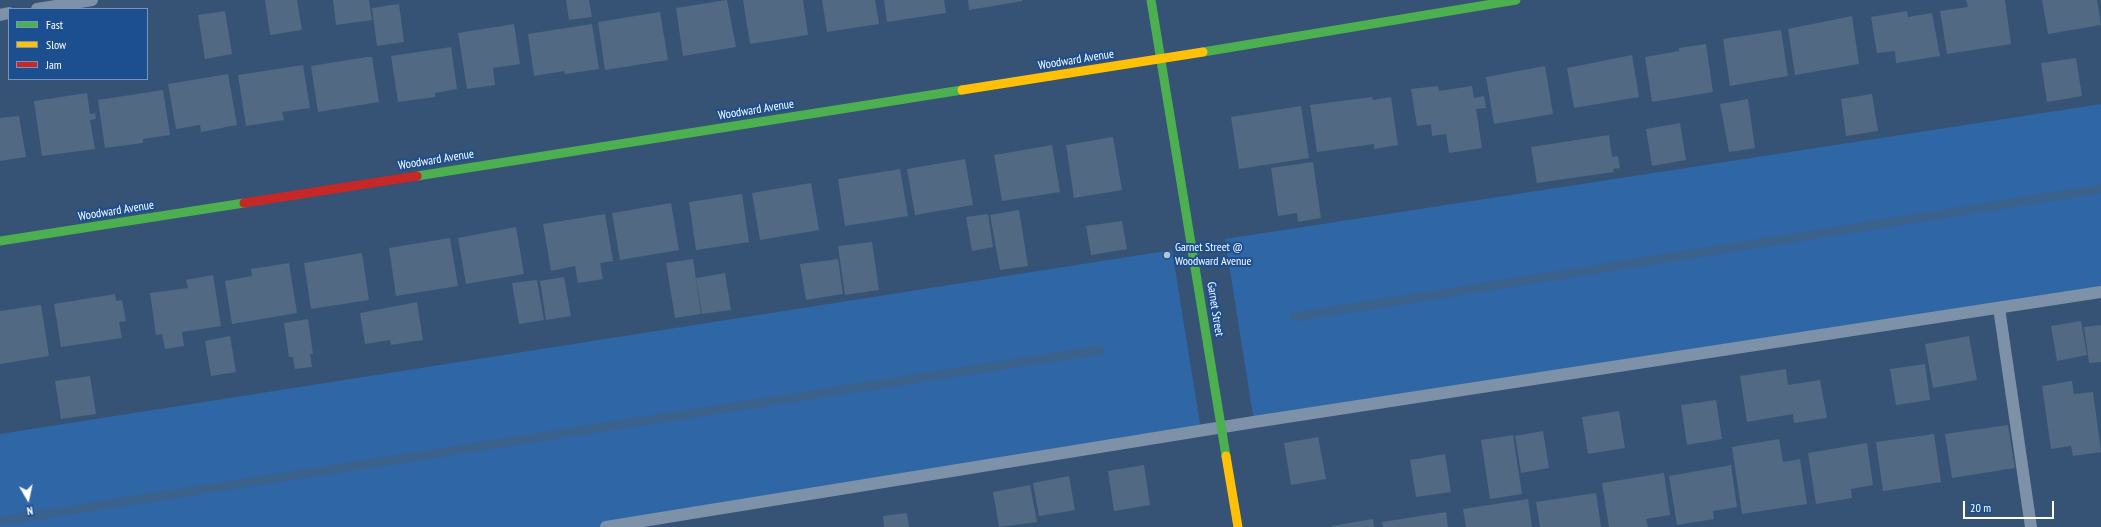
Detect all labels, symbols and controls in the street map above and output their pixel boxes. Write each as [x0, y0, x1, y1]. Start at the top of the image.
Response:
legend [8, 8, 148, 80]
text: Fast [46, 17, 63, 32]
text: Slow [46, 37, 66, 52]
street label: Woodward Avenue [1037, 47, 1115, 73]
text: Jam [46, 57, 62, 72]
street label: Woodward Avenue [717, 97, 795, 123]
street label: Woodward Avenue [397, 147, 475, 173]
street label: Woodward Avenue [77, 198, 155, 224]
place label: Garnet Street @ Woodward Avenue [1175, 241, 1251, 269]
marker: Garnet Street @ Woodward Avenue [1162, 250, 1172, 260]
street label: Garnet Street [1204, 281, 1226, 337]
north arrow [8, 479, 48, 519]
scale bar [1965, 493, 2056, 519]
text: 20 m [1970, 500, 1991, 515]
text: N [26, 503, 34, 518]

